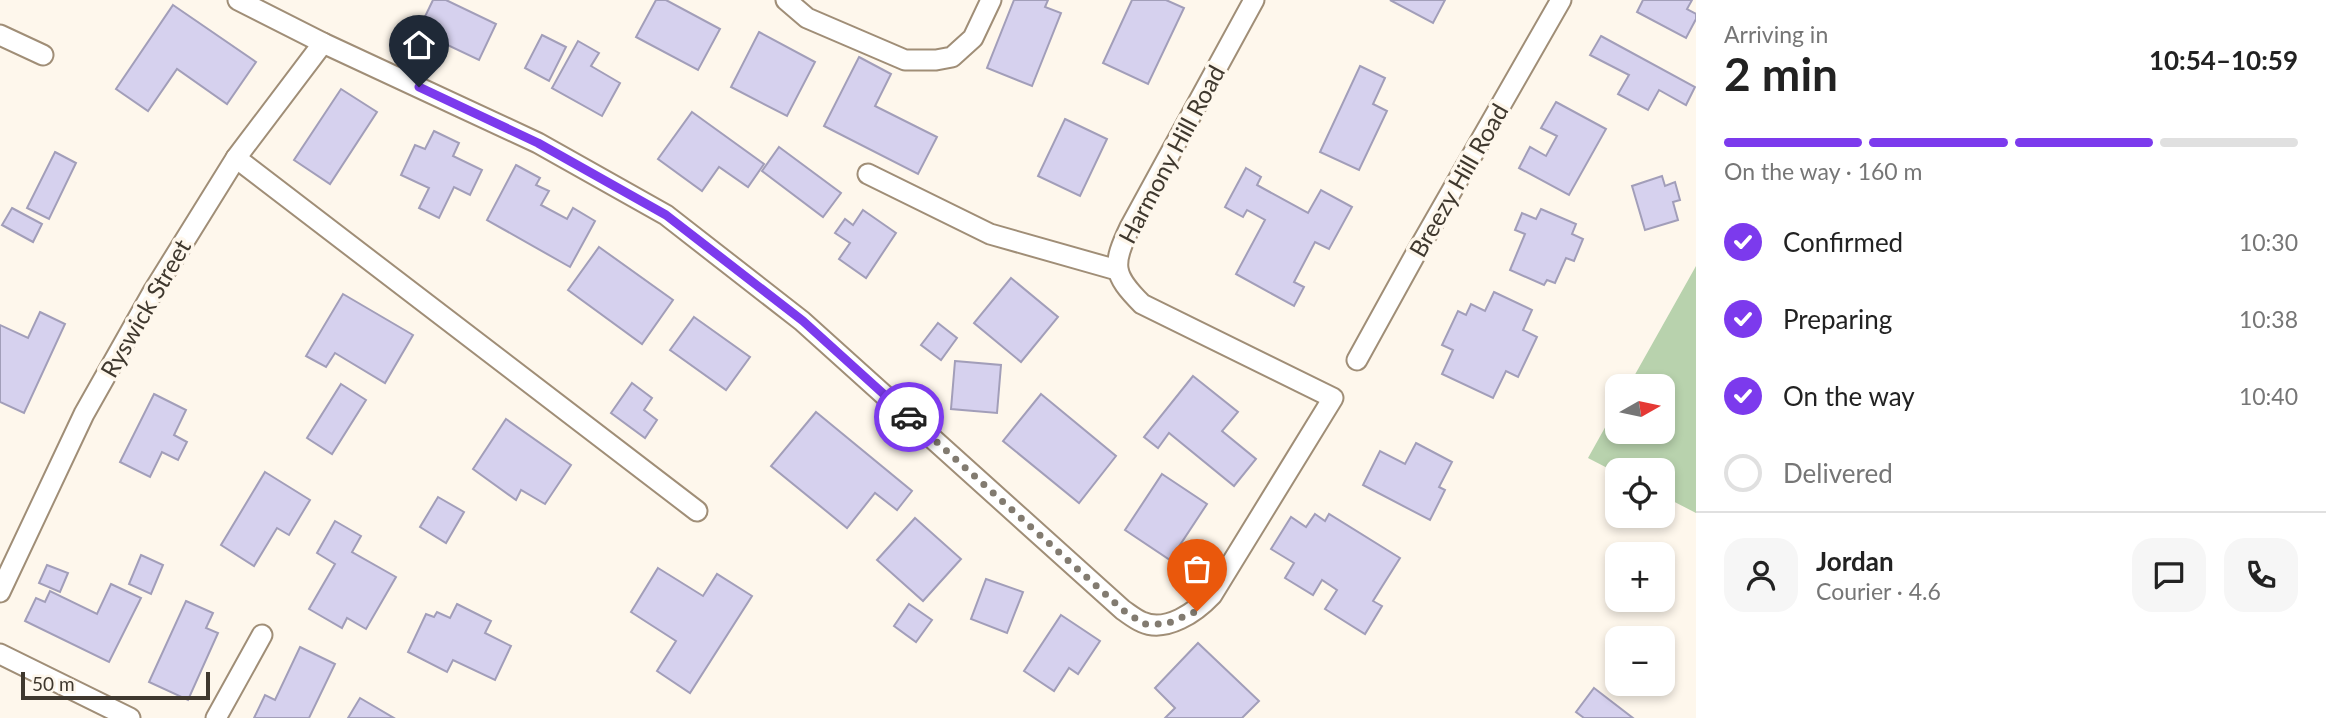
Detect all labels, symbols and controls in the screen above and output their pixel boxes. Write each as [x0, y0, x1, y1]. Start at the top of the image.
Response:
pin [389, 15, 449, 87]
text: Arriving in [1724, 20, 1828, 48]
icon: home [400, 26, 438, 64]
text: 10:54–10:59 [2149, 44, 2298, 76]
text: 2 min [1724, 46, 1838, 101]
street label: Harmony Hill Road [1112, 60, 1230, 248]
street label: Breezy Hill Road [1402, 98, 1514, 262]
text: On the way · 160 m [1724, 157, 1923, 185]
icon: check [1724, 223, 1762, 261]
text: Confirmed [1783, 226, 1903, 258]
text: 10:30 [2239, 228, 2298, 256]
street label: Ryswick Street [94, 233, 196, 382]
icon: check [1724, 300, 1762, 338]
text: Preparing [1783, 303, 1892, 335]
text: 10:38 [2239, 305, 2298, 333]
north arrow [1605, 374, 1675, 444]
map controls [1605, 374, 1675, 696]
icon: check [1724, 377, 1762, 415]
text: On the way [1783, 380, 1915, 412]
courier [874, 382, 944, 452]
text: 10:40 [2239, 382, 2298, 410]
icon: car [890, 398, 928, 436]
text: Delivered [1783, 457, 1893, 489]
button: locate [1605, 458, 1675, 528]
button: person [1724, 538, 1798, 612]
button: chat [2132, 538, 2206, 612]
button: phone [2224, 538, 2298, 612]
pin [1167, 539, 1227, 611]
button: + [1605, 542, 1675, 612]
text: Jordan [1816, 545, 1894, 577]
icon: bag [1178, 550, 1216, 588]
text: Courier · 4.6 [1816, 577, 1941, 605]
button: − [1605, 626, 1675, 696]
scale bar [21, 669, 210, 701]
text: 50 m [32, 672, 75, 695]

